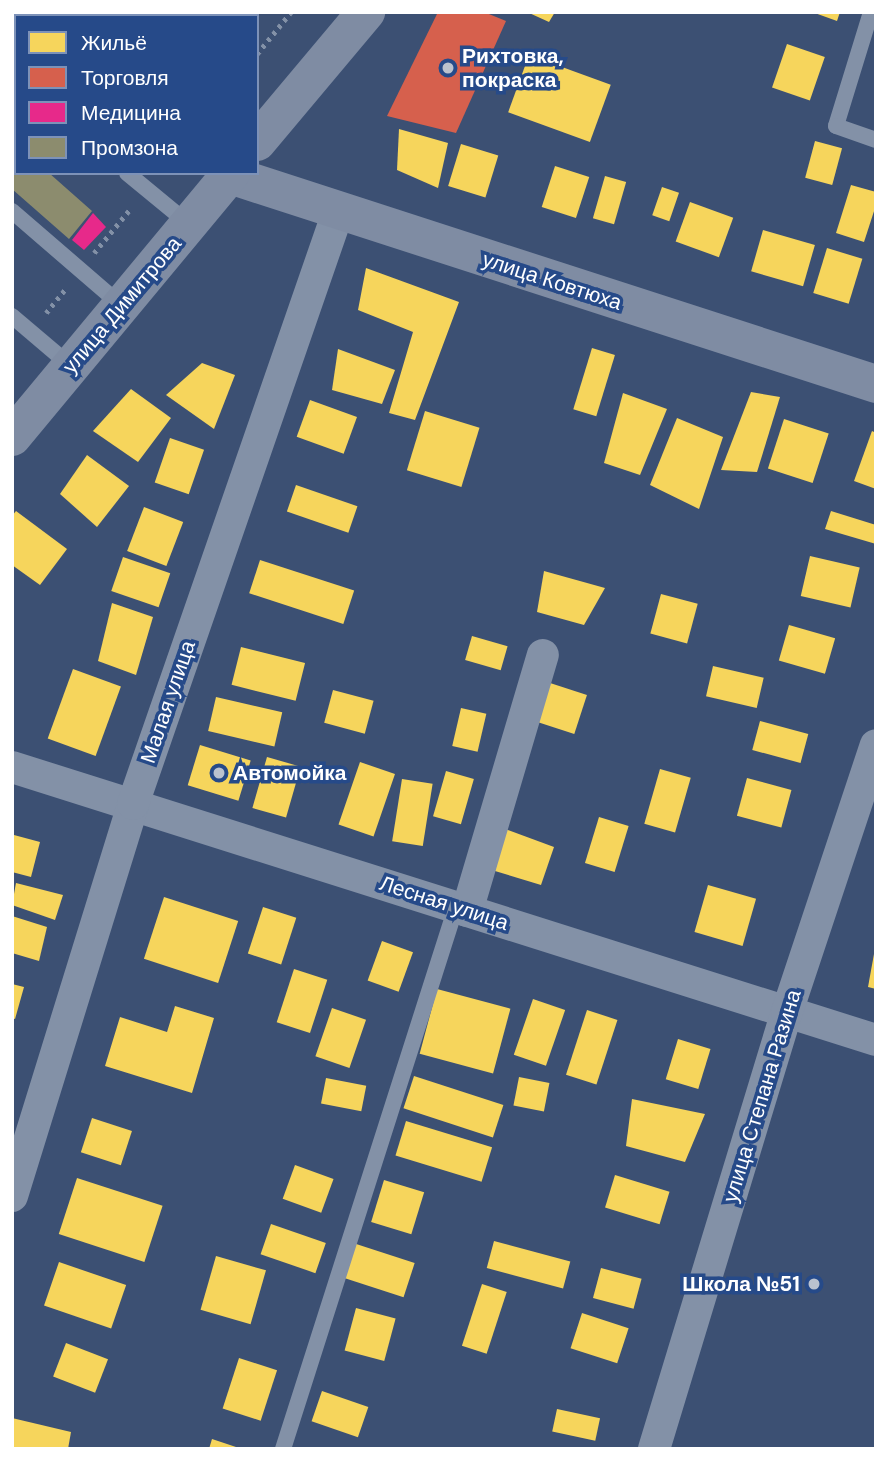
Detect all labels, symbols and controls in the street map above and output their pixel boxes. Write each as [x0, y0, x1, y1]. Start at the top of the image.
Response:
legend [14, 14, 259, 175]
text: Жильё [81, 29, 147, 57]
place label: Рихтовка, покраска [462, 43, 564, 93]
marker: Рихтовка, покраска [440, 60, 456, 76]
text: Торговля [81, 64, 169, 92]
text: Медицина [81, 99, 181, 127]
text: Промзона [81, 134, 178, 162]
street label: улица Димитрова [57, 231, 187, 379]
street label: улица Ковтюха [479, 247, 625, 315]
street label: Малая улица [135, 637, 201, 767]
place label: Автомойка [233, 760, 347, 786]
marker: Автомойка [211, 765, 227, 781]
street label: Лесная улица [376, 870, 512, 936]
street label: улица Степана Разина [718, 987, 806, 1205]
place label: Школа №51 [682, 1271, 800, 1297]
marker: Школа №51 [806, 1276, 822, 1292]

